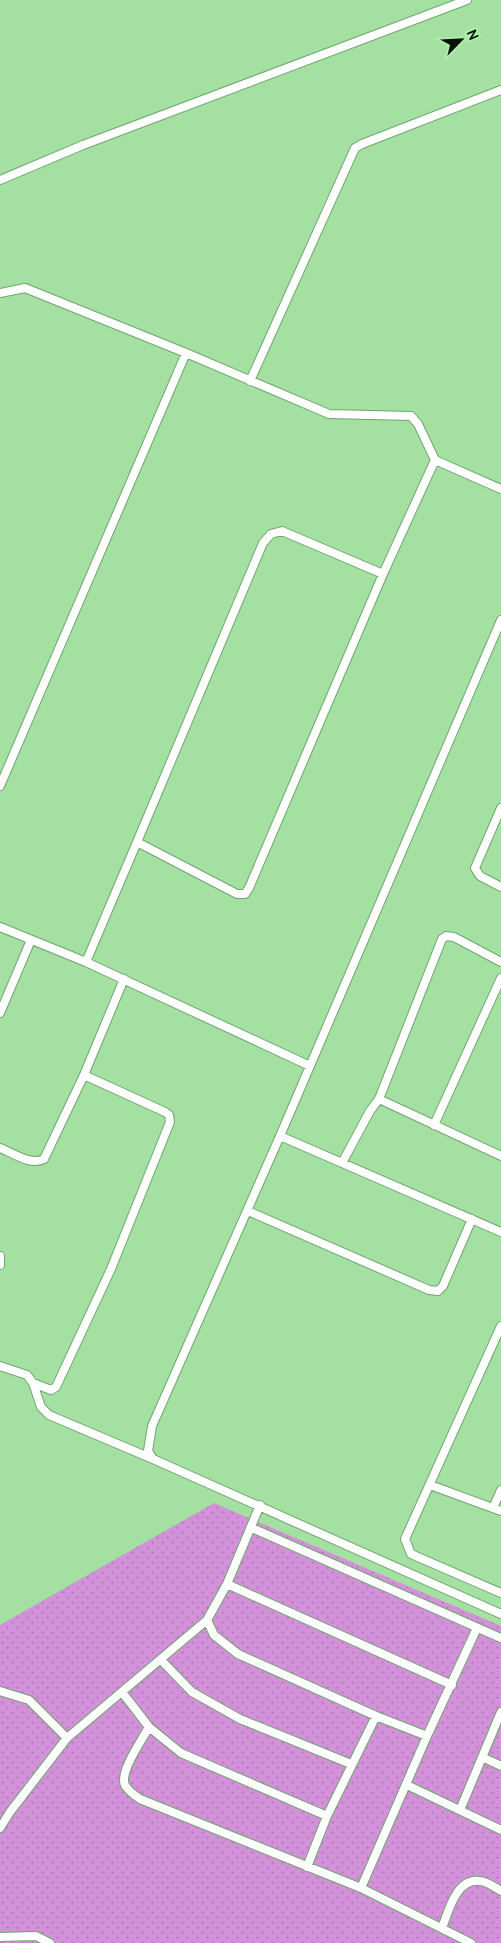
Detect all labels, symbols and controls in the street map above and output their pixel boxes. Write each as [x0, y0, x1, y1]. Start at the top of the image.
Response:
north arrow [436, 15, 486, 65]
text: N [463, 27, 483, 43]

